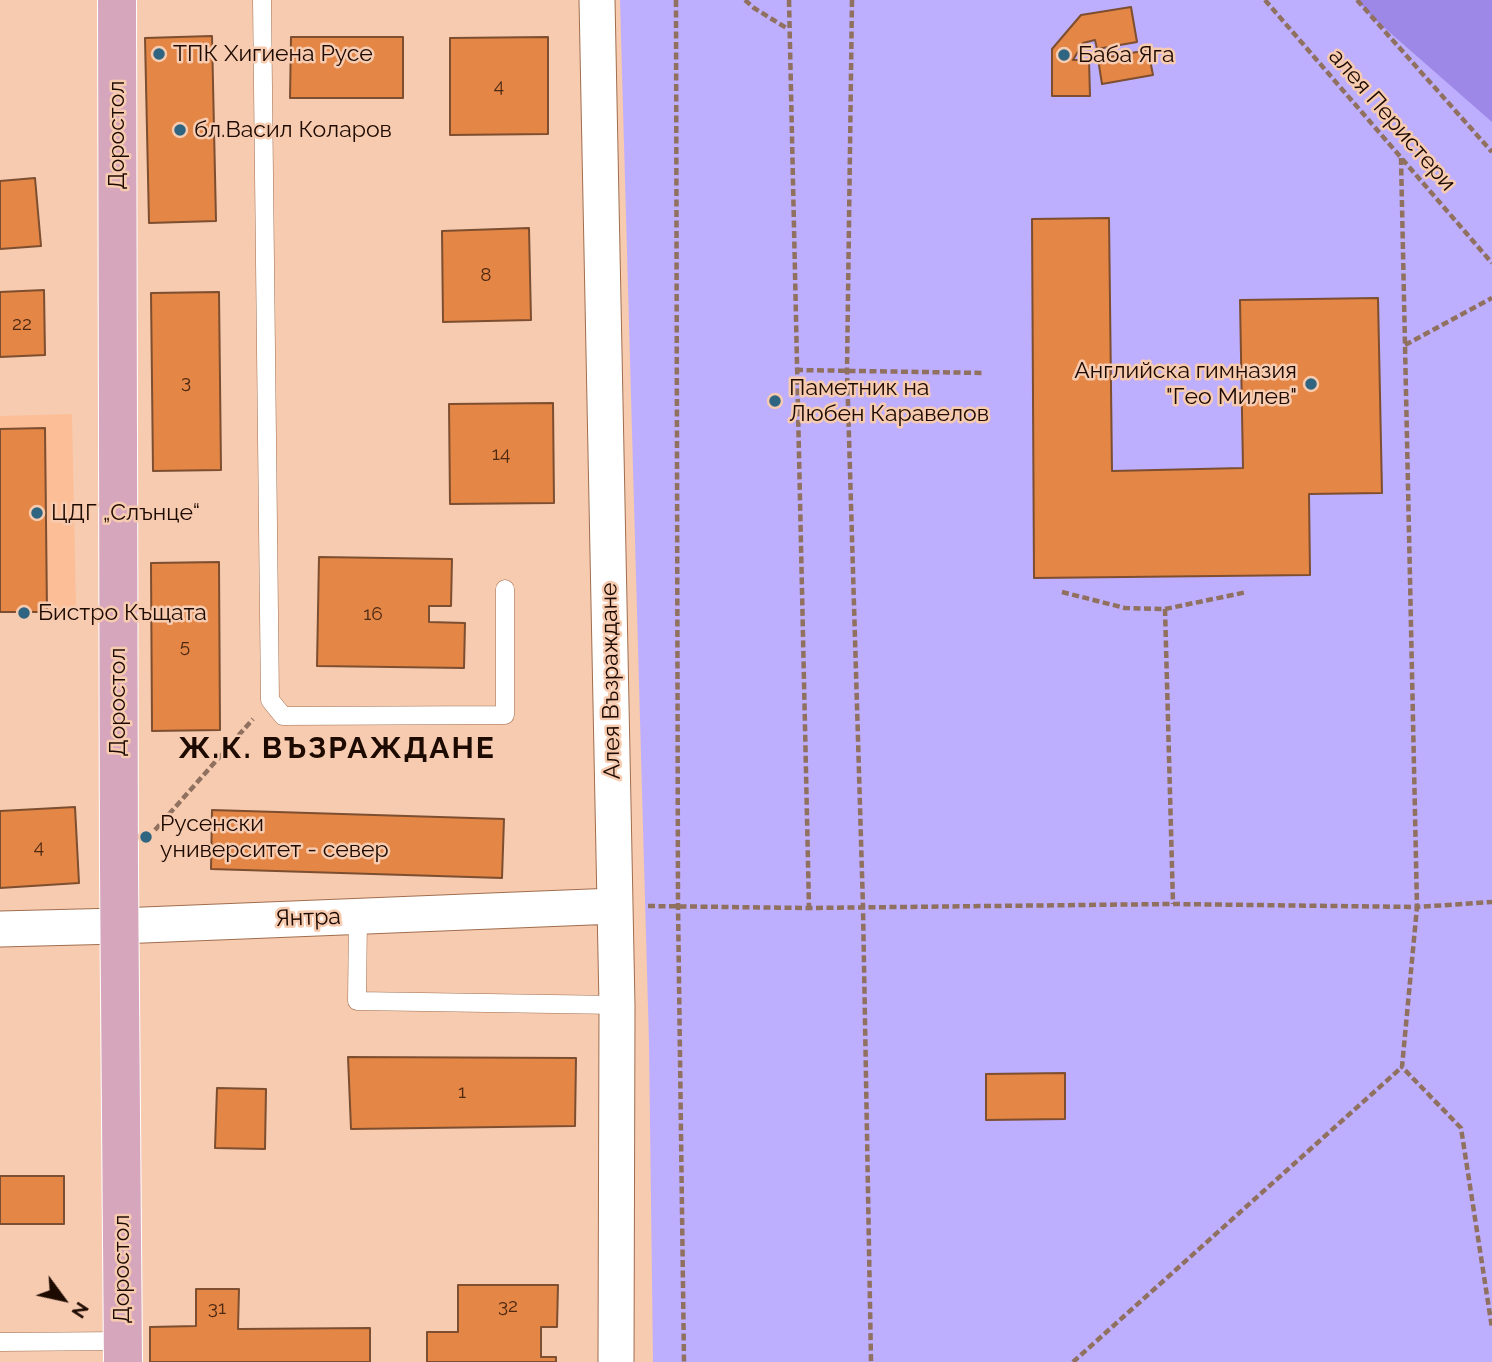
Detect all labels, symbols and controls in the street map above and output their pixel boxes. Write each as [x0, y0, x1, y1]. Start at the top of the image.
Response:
place label: ТПК Хигиена Русе [173, 40, 373, 68]
place label: Баба Яга [1078, 41, 1174, 69]
street label: алея Перистери [1323, 43, 1461, 197]
marker: ТПК Хигиена Русе [151, 46, 167, 62]
marker: Баба Яга [1056, 47, 1072, 63]
house number: 4 [494, 75, 504, 97]
street label: Доростол [103, 80, 131, 190]
place label: бл.Васил Коларов [194, 116, 392, 144]
marker: бл.Васил Коларов [172, 122, 188, 138]
house number: 8 [480, 264, 492, 286]
house number: 22 [12, 313, 32, 335]
place label: Aнглийска гимназия "Гео Милев" [1074, 357, 1297, 411]
house number: 3 [181, 371, 191, 393]
place label: Паметник на Любен Каравелов [789, 374, 989, 428]
marker: Aнглийска гимназия "Гео Милев" [1303, 376, 1319, 392]
marker: Паметник на Любен Каравелов [767, 393, 783, 409]
house number: 14 [492, 443, 510, 465]
place label: ЦДГ „Слънце“ [51, 499, 200, 527]
marker: ЦДГ „Слънце“ [29, 505, 45, 521]
street label: Алея Възраждане [595, 582, 627, 780]
place label: Бистро Къщата [38, 599, 207, 627]
house number: 16 [363, 603, 383, 625]
marker: Бистро Къщата [16, 605, 32, 621]
house number: 5 [180, 635, 190, 657]
street label: Доростол [104, 647, 132, 757]
district label: Ж.К. ВЪЗРАЖДАНЕ [180, 731, 494, 767]
place label: Русенски университет - север [160, 810, 389, 864]
marker: Русенски университет - север [138, 829, 154, 845]
house number: 4 [34, 836, 44, 858]
street label: Янтра [275, 903, 341, 933]
house number: 1 [458, 1081, 466, 1103]
street label: Доростол [108, 1214, 136, 1324]
north arrow [28, 1264, 98, 1334]
house number: 32 [498, 1295, 518, 1317]
house number: 31 [208, 1297, 226, 1319]
text: N [67, 1298, 94, 1323]

